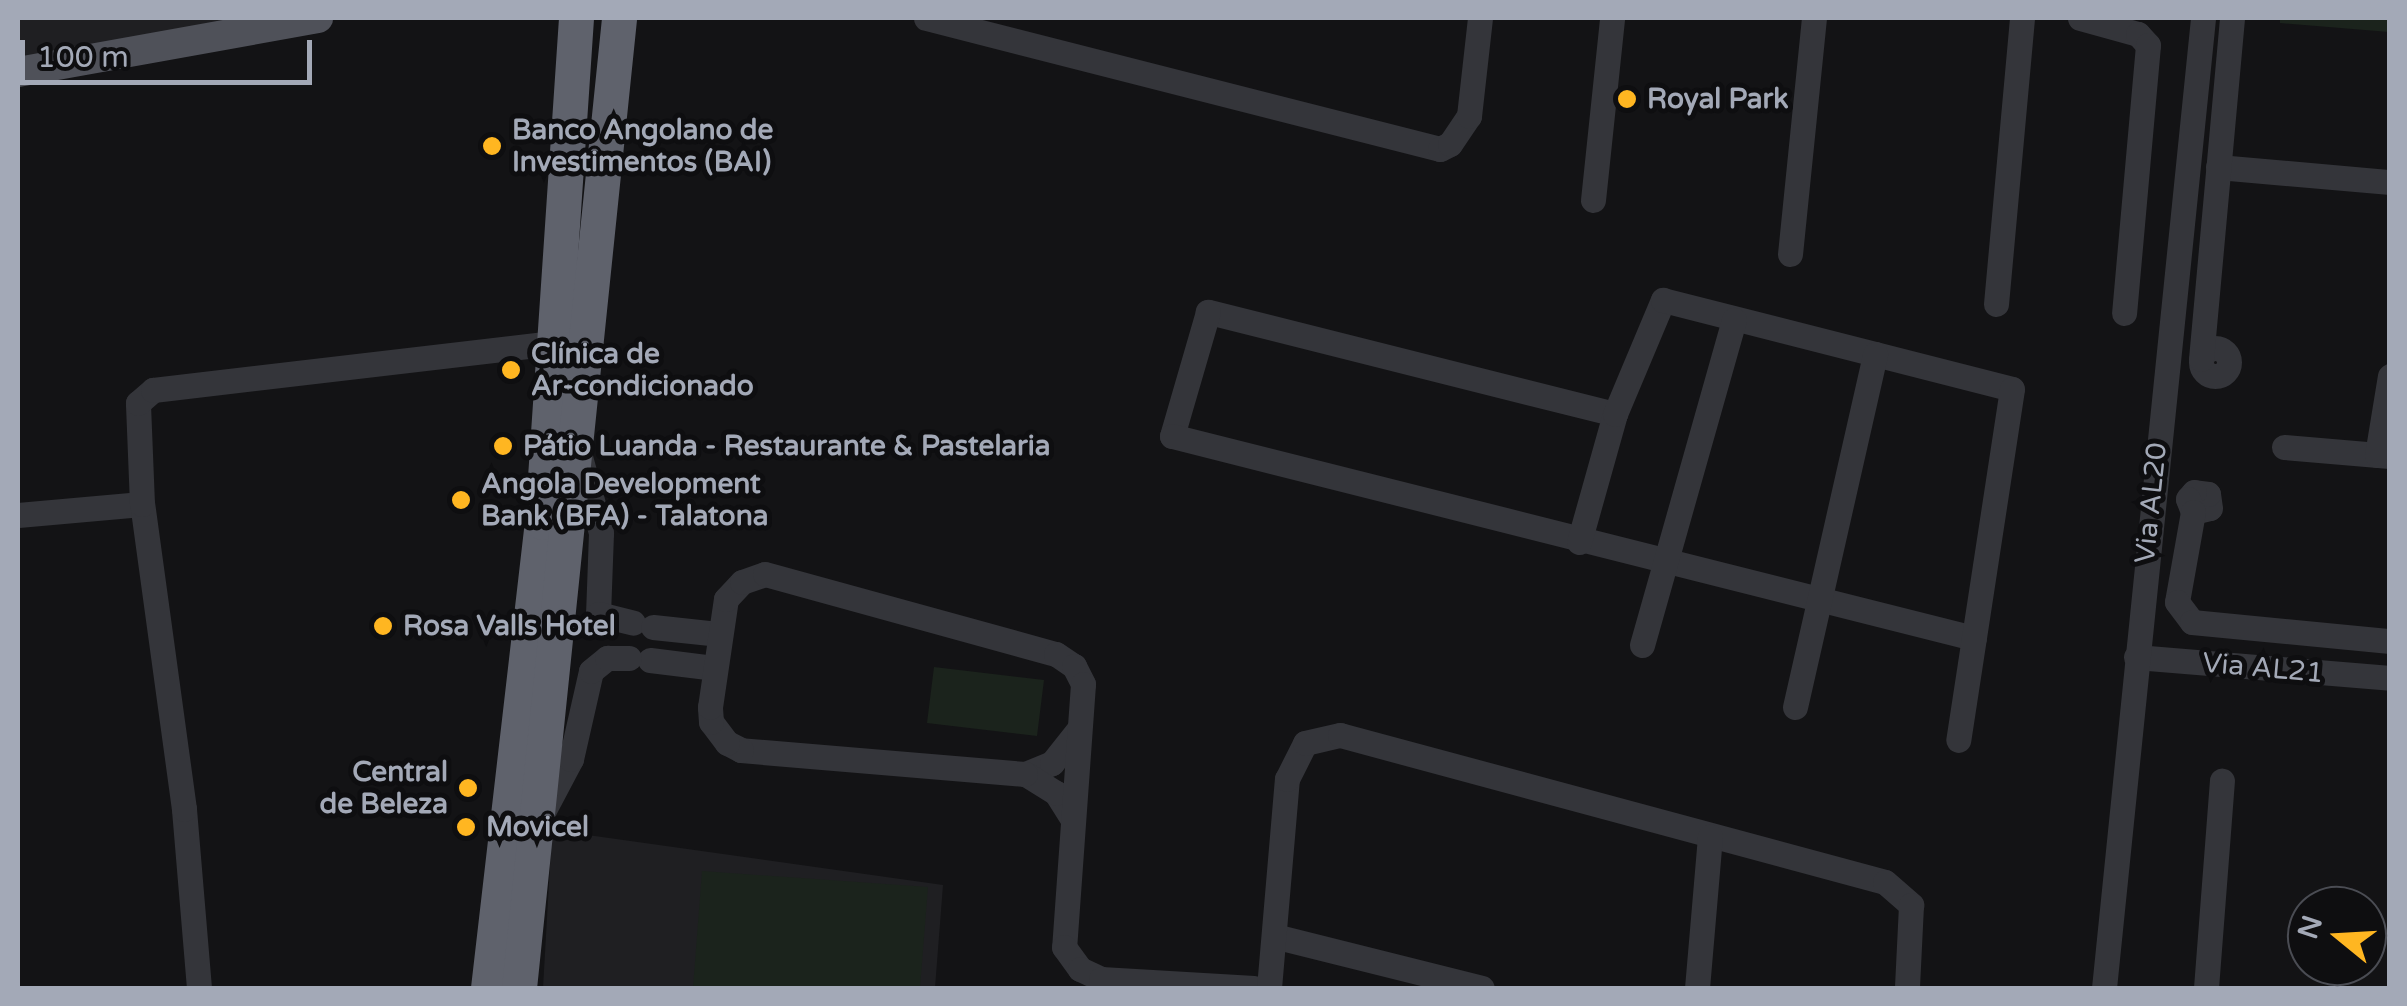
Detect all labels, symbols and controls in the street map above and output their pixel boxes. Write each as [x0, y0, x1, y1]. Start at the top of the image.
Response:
scale bar [25, 20, 318, 82]
text: 100 m [37, 39, 129, 76]
place label: Royal Park [1647, 82, 1788, 116]
marker: Royal Park [1616, 88, 1638, 110]
place label: Banco Angolano de Investimentos (BAI) [512, 113, 773, 179]
marker: Banco Angolano de Investimentos (BAI) [481, 135, 503, 157]
place label: Clínica de Ar-condicionado [531, 337, 754, 403]
marker: Clínica de Ar-condicionado [500, 359, 522, 381]
place label: Pátio Luanda - Restaurante & Pastelaria [523, 429, 1051, 463]
marker: Pátio Luanda - Restaurante & Pastelaria [492, 435, 514, 457]
street label: Via AL20 [2128, 441, 2174, 565]
place label: Angola Development Bank (BFA) - Talatona [481, 467, 768, 533]
marker: Angola Development Bank (BFA) - Talatona [450, 489, 472, 511]
place label: Rosa Valls Hotel [403, 609, 616, 643]
marker: Rosa Valls Hotel [372, 615, 394, 637]
street label: Via AL21 [2201, 646, 2325, 690]
place label: Central de Beleza [320, 755, 448, 821]
marker: Central de Beleza [457, 777, 479, 799]
place label: Movicel [486, 810, 589, 844]
marker: Movicel [455, 816, 477, 838]
north arrow [2287, 886, 2387, 986]
text: N [2291, 911, 2330, 943]

